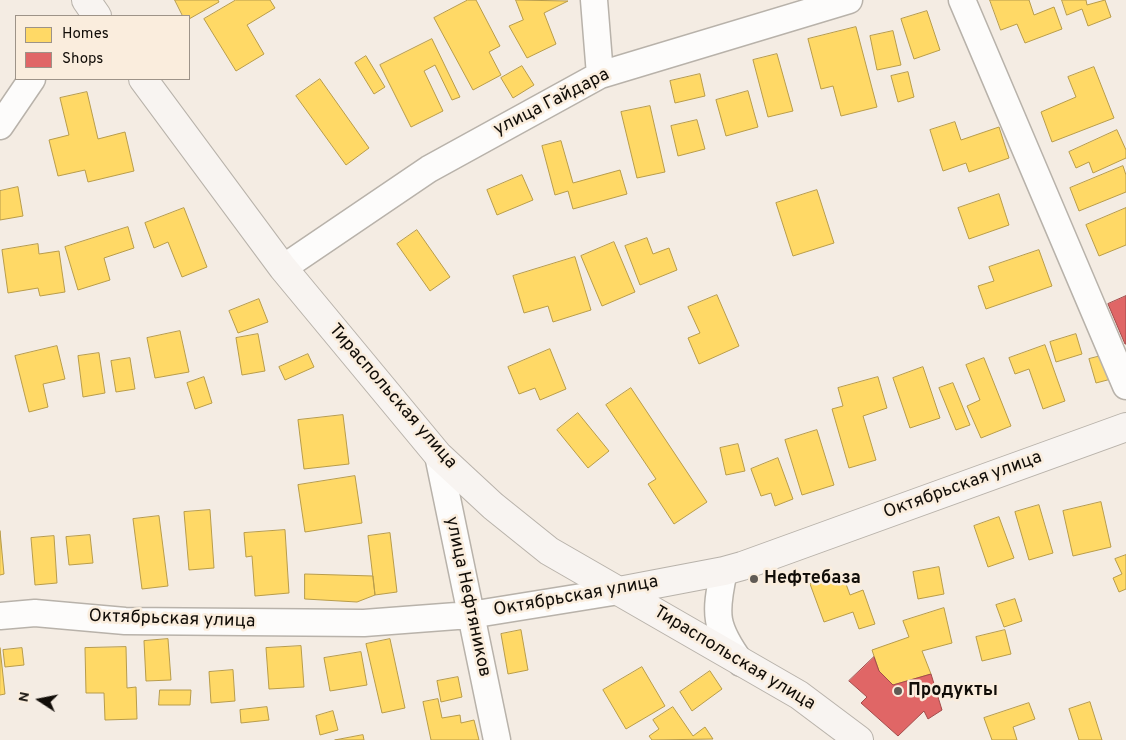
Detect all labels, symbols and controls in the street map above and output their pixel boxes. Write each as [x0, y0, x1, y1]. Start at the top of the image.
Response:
legend [15, 15, 190, 80]
text: Homes [62, 25, 109, 44]
text: Shops [62, 50, 103, 69]
street label: улица Гайдара [491, 65, 613, 141]
street label: Тираспольская улица [323, 320, 461, 474]
street label: Октябрьская улица [881, 447, 1045, 525]
street label: улица Нефтяников [439, 515, 495, 679]
place label: Нефтебаза [764, 568, 861, 590]
street label: Октябрьская улица [492, 572, 660, 622]
marker: Нефтебаза [748, 573, 760, 585]
street label: Тираспольская улица [649, 602, 819, 716]
street label: Октябрьская улица [88, 606, 256, 634]
north arrow [15, 675, 65, 725]
place label: Продукты [908, 680, 998, 702]
marker: Продукты [892, 685, 904, 697]
text: N [15, 690, 34, 704]

